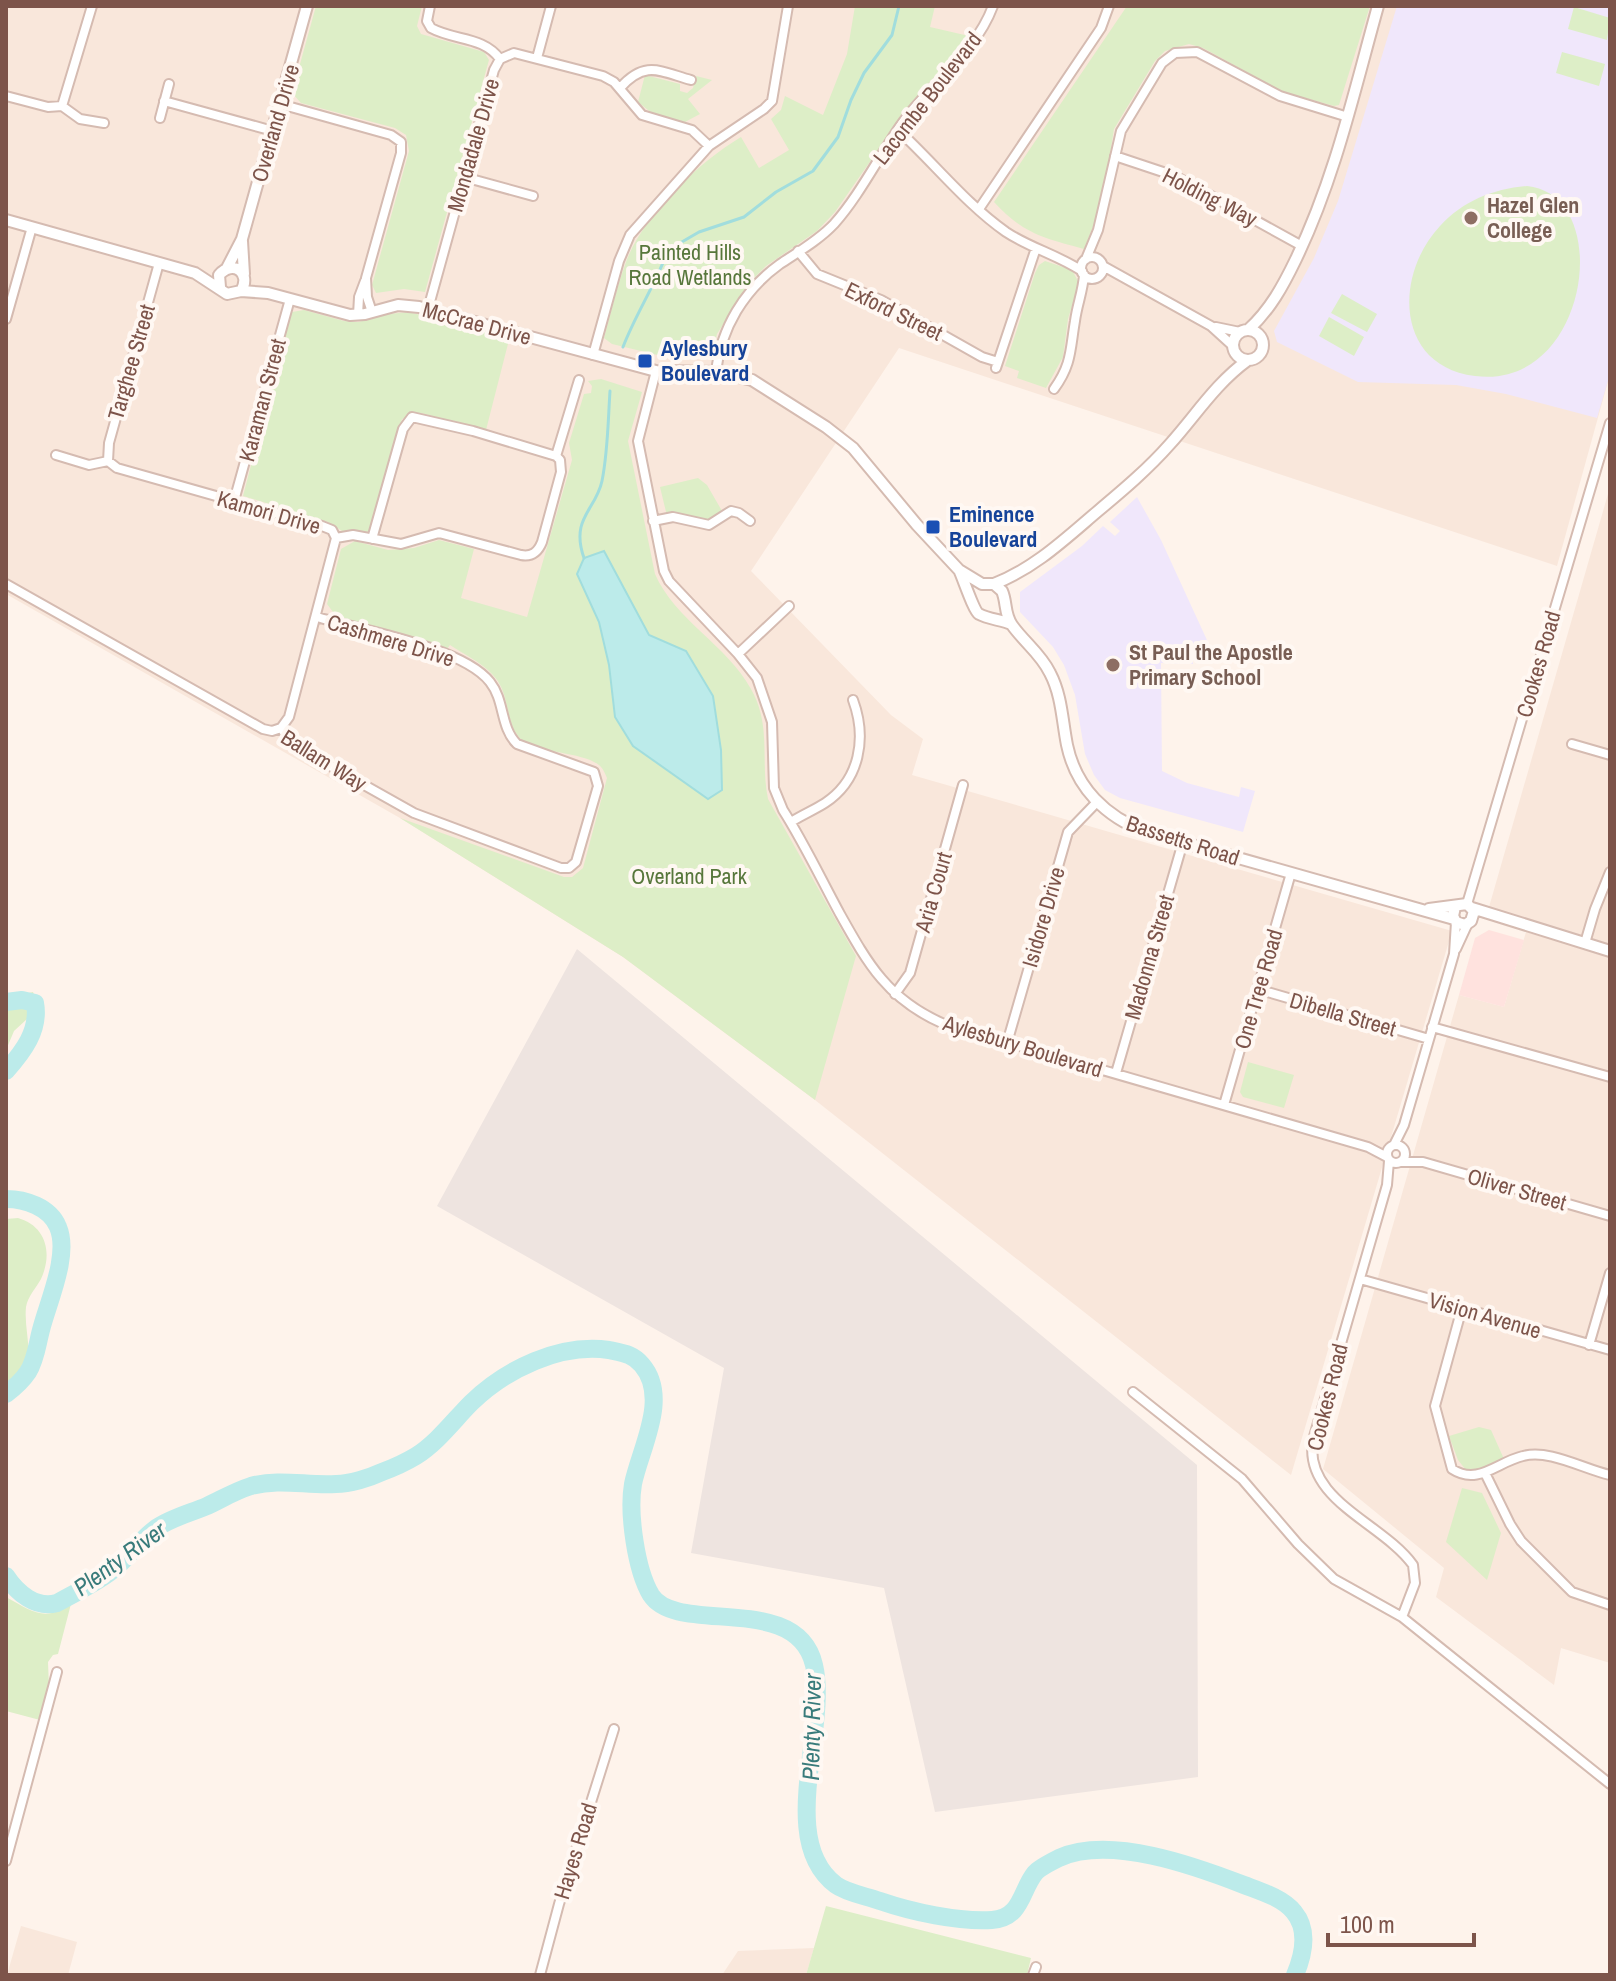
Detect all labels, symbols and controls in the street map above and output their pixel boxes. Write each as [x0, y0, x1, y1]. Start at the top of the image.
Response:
street label: Lacombe Boulevard [866, 26, 988, 170]
street label: Overland Drive [244, 61, 306, 185]
street label: Mondadale Drive [440, 75, 506, 215]
street label: Holding Way [1157, 160, 1263, 234]
place label: Hazel Glen College [1487, 190, 1579, 245]
marker: Hazel Glen College [1462, 209, 1480, 227]
park label: Painted Hills Road Wetlands [628, 237, 752, 292]
street label: Exford Street [840, 274, 948, 348]
street label: McCrae Drive [419, 294, 535, 352]
street label: Targhee Street [100, 301, 162, 423]
place label: Aylesbury Boulevard [661, 333, 749, 388]
street label: Karaman Street [231, 335, 293, 465]
marker: Aylesbury Boulevard [636, 352, 654, 370]
street label: Kamori Drive [214, 483, 324, 541]
place label: Eminence Boulevard [949, 499, 1037, 554]
marker: Eminence Boulevard [924, 518, 942, 536]
street label: Cashmere Drive [324, 606, 458, 674]
street label: Cookes Road [1509, 607, 1567, 721]
place label: St Paul the Apostle Primary School [1129, 637, 1293, 692]
marker: St Paul the Apostle Primary School [1104, 656, 1122, 674]
street label: Ballam Way [276, 722, 372, 798]
street label: Bassetts Road [1123, 808, 1243, 872]
street label: Aria Court [907, 848, 959, 937]
park label: Overland Park [631, 861, 748, 891]
street label: Isidore Drive [1014, 863, 1072, 971]
street label: Madonna Street [1117, 891, 1181, 1023]
street label: One Tree Road [1227, 926, 1289, 1052]
street label: Dibella Street [1286, 985, 1400, 1043]
street label: Aylesbury Boulevard [939, 1007, 1106, 1084]
street label: Oliver Street [1464, 1161, 1570, 1217]
street label: Vision Avenue [1425, 1285, 1545, 1345]
street label: Cookes Road [1299, 1340, 1355, 1454]
water label: Plenty River [67, 1513, 173, 1603]
water label: Plenty River [794, 1672, 828, 1781]
street label: Hayes Road [546, 1799, 604, 1903]
scale bar [1328, 1897, 1474, 1947]
text: 100 m [1340, 1908, 1395, 1940]

